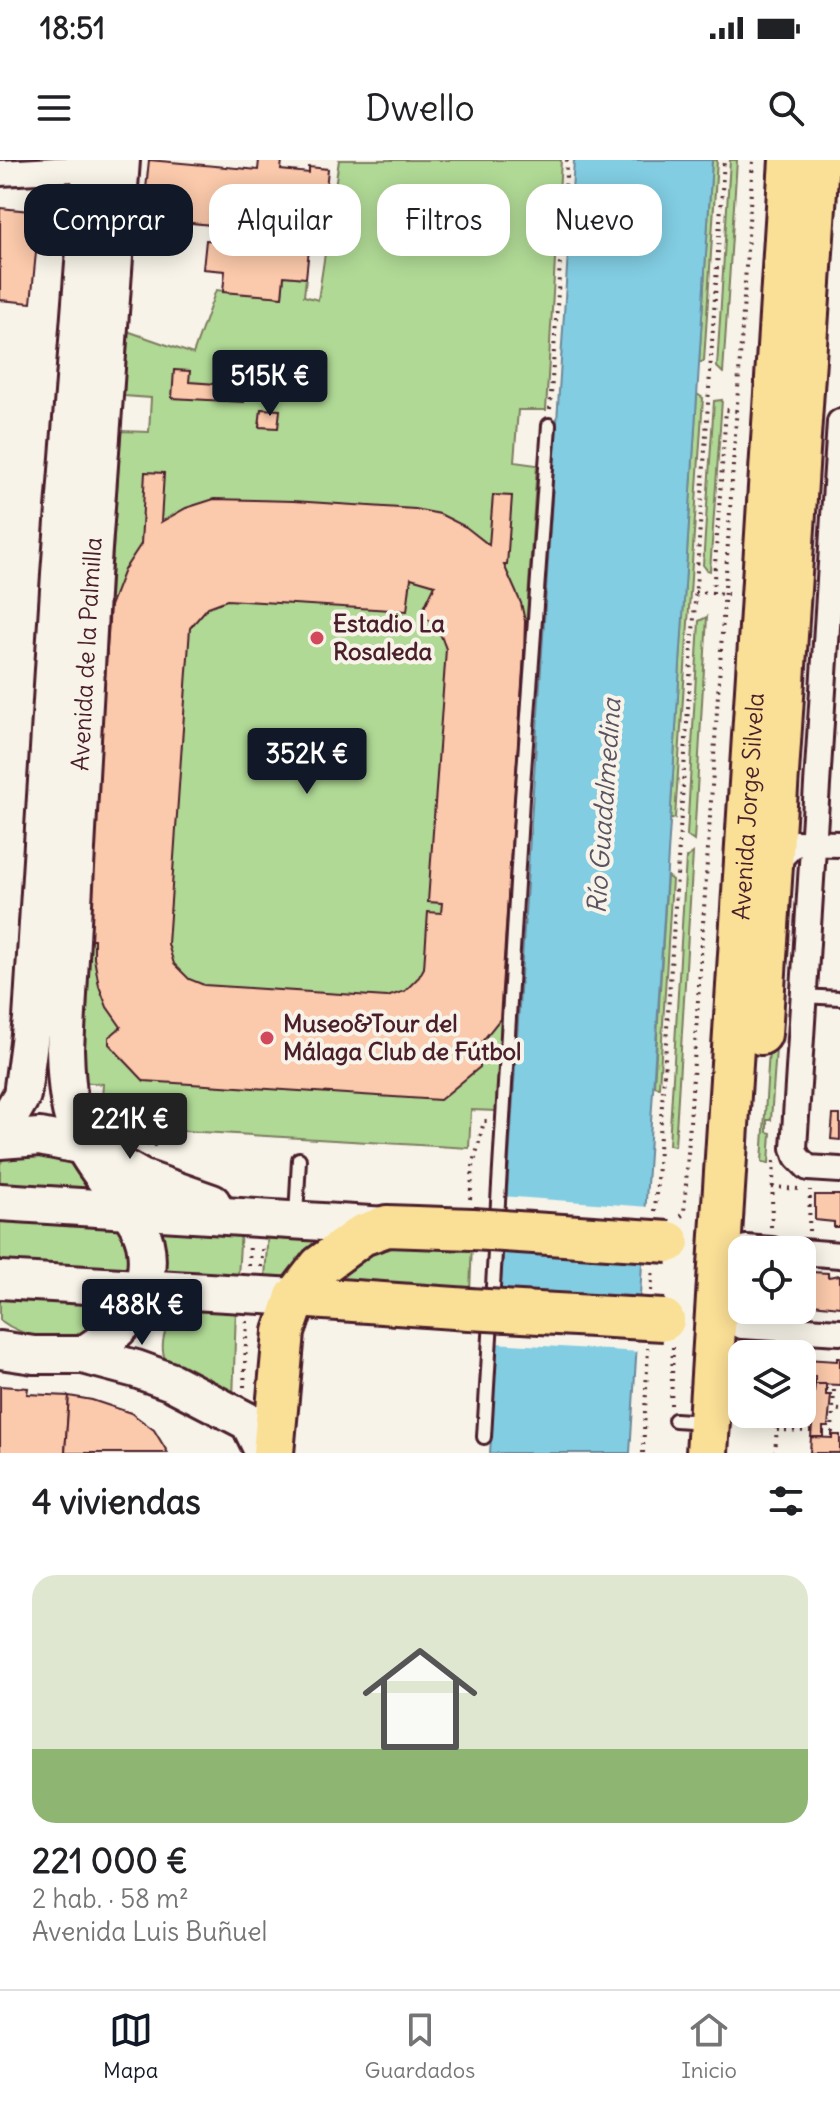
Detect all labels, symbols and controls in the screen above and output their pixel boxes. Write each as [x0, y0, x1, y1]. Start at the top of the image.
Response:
text: 18:51 [40, 9, 105, 47]
icon: menu [32, 86, 76, 130]
text: Dwello [365, 86, 475, 131]
icon: search [764, 86, 808, 130]
chip: Comprar [24, 184, 193, 256]
chip: Alquilar [209, 184, 361, 256]
chip: Filtros [377, 184, 510, 256]
chip: Nuevo [526, 184, 662, 256]
pin: 515K € [205, 350, 335, 418]
text: 515K € [230, 359, 310, 392]
street label: Avenida de la Palmilla [64, 536, 108, 772]
place label: Estadio La Rosaleda [333, 608, 445, 666]
marker: Estadio La Rosaleda [308, 629, 326, 647]
street label: Avenida Jorge Silvela [725, 692, 770, 921]
water label: Río Guadalmedina [580, 696, 628, 915]
pin: 352K € [242, 728, 372, 796]
text: 352K € [266, 737, 348, 770]
place label: Museo&Tour del Málaga Club de Fútbol [283, 1008, 522, 1066]
marker: Museo&Tour del Málaga Club de Fútbol [258, 1029, 276, 1047]
pin: 221K € [65, 1093, 195, 1161]
text: 221K € [91, 1102, 169, 1135]
map controls [728, 1236, 816, 1428]
button: locate [728, 1236, 816, 1324]
pin: 488K € [77, 1279, 207, 1347]
text: 488K € [100, 1288, 184, 1321]
button: layers [728, 1340, 816, 1428]
icon: filters [764, 1479, 808, 1523]
text: 4 viviendas [32, 1480, 201, 1523]
icon: home [348, 1627, 492, 1771]
text: 221 000 € [32, 1839, 188, 1882]
text: 2 hab. · 58 m² [32, 1882, 189, 1915]
text: Avenida Luis Buñuel [32, 1915, 267, 1948]
tab: Mapa [103, 2008, 158, 2084]
tab: Guardados [365, 2008, 475, 2084]
tab: Inicio [681, 2008, 737, 2084]

